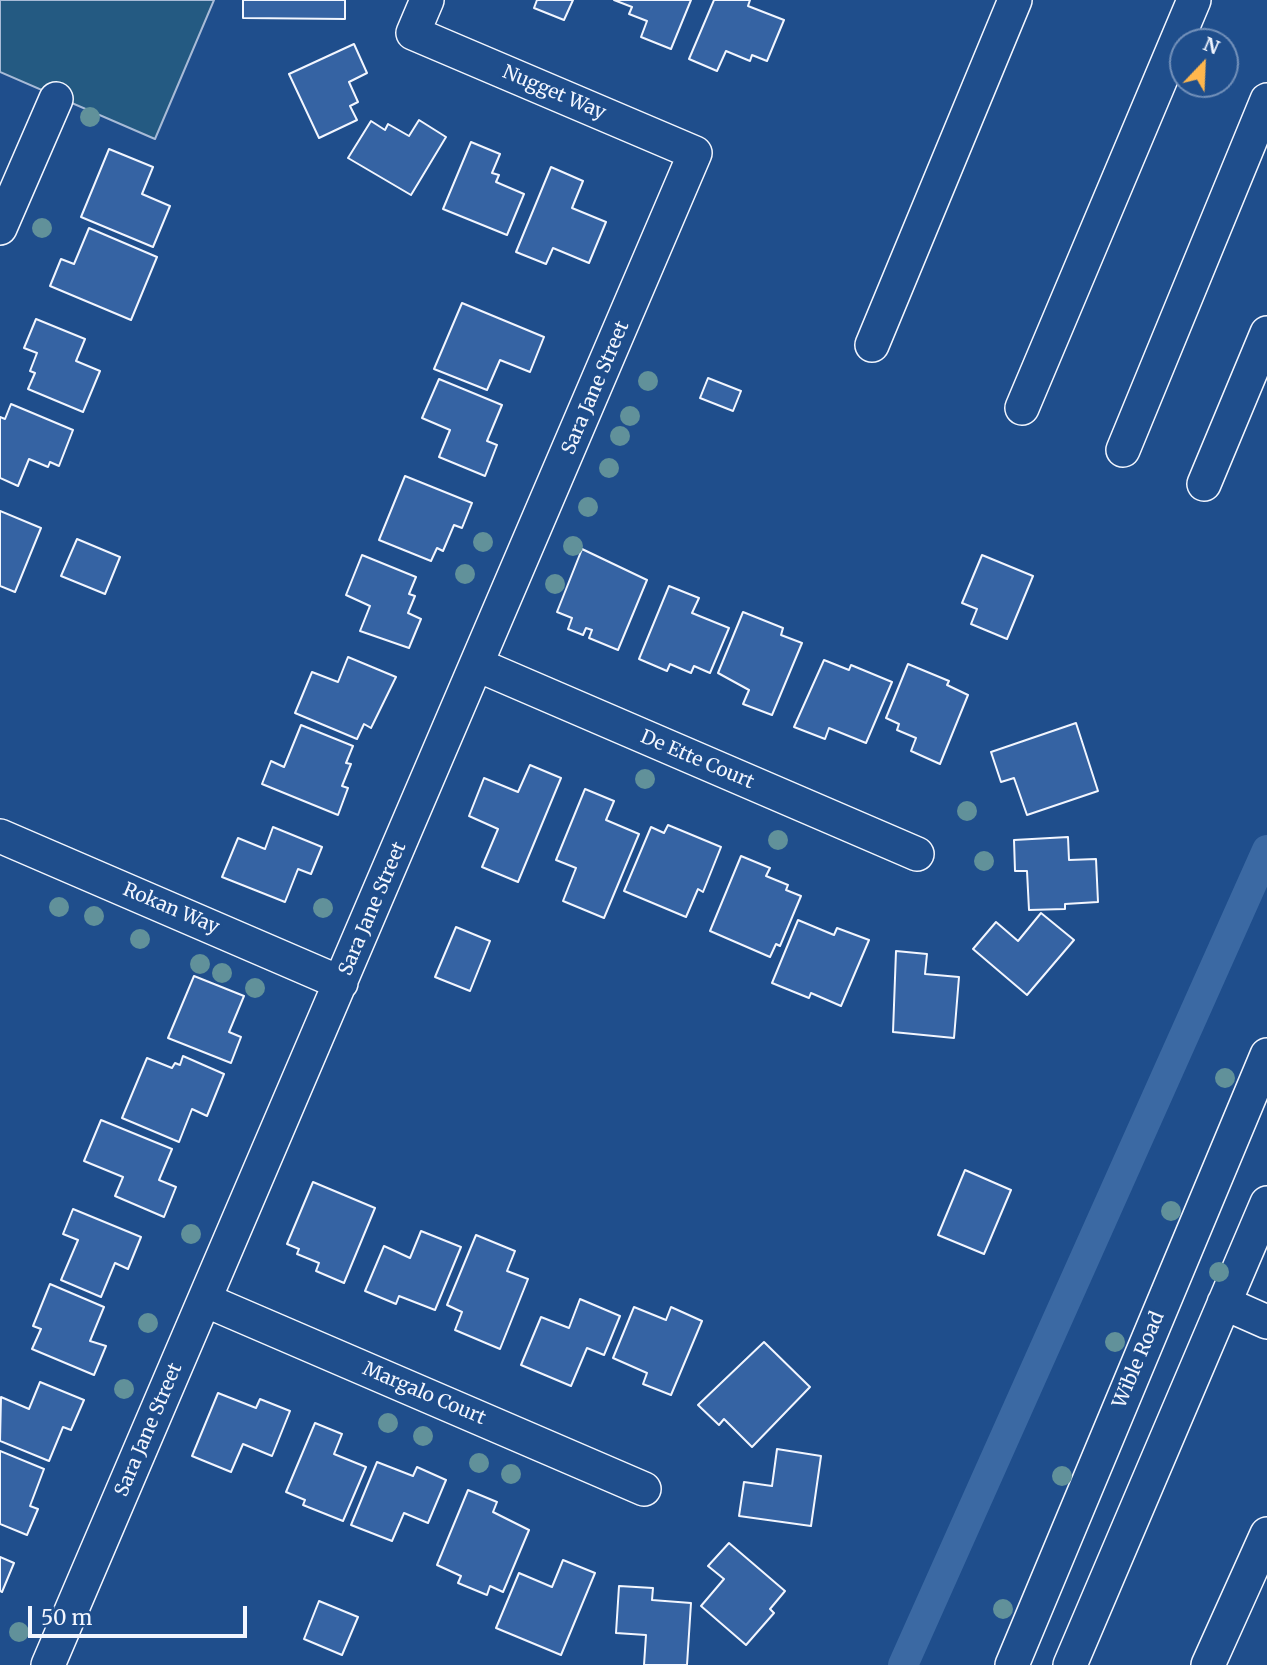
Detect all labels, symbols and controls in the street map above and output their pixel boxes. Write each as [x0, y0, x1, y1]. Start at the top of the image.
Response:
north arrow [1169, 28, 1239, 98]
text: N [1200, 32, 1223, 59]
street label: Nugget Way [499, 61, 609, 125]
street label: Sara Jane Street [558, 318, 634, 458]
street label: De Ette Court [637, 726, 757, 794]
street label: Sara Jane Street [335, 839, 411, 979]
street label: Rokan Way [119, 879, 223, 939]
street label: Wible Road [1109, 1308, 1169, 1412]
street label: Margalo Court [359, 1358, 489, 1430]
street label: Sara Jane Street [111, 1360, 187, 1500]
scale bar [32, 1592, 250, 1636]
text: 50 m [41, 1604, 92, 1631]

